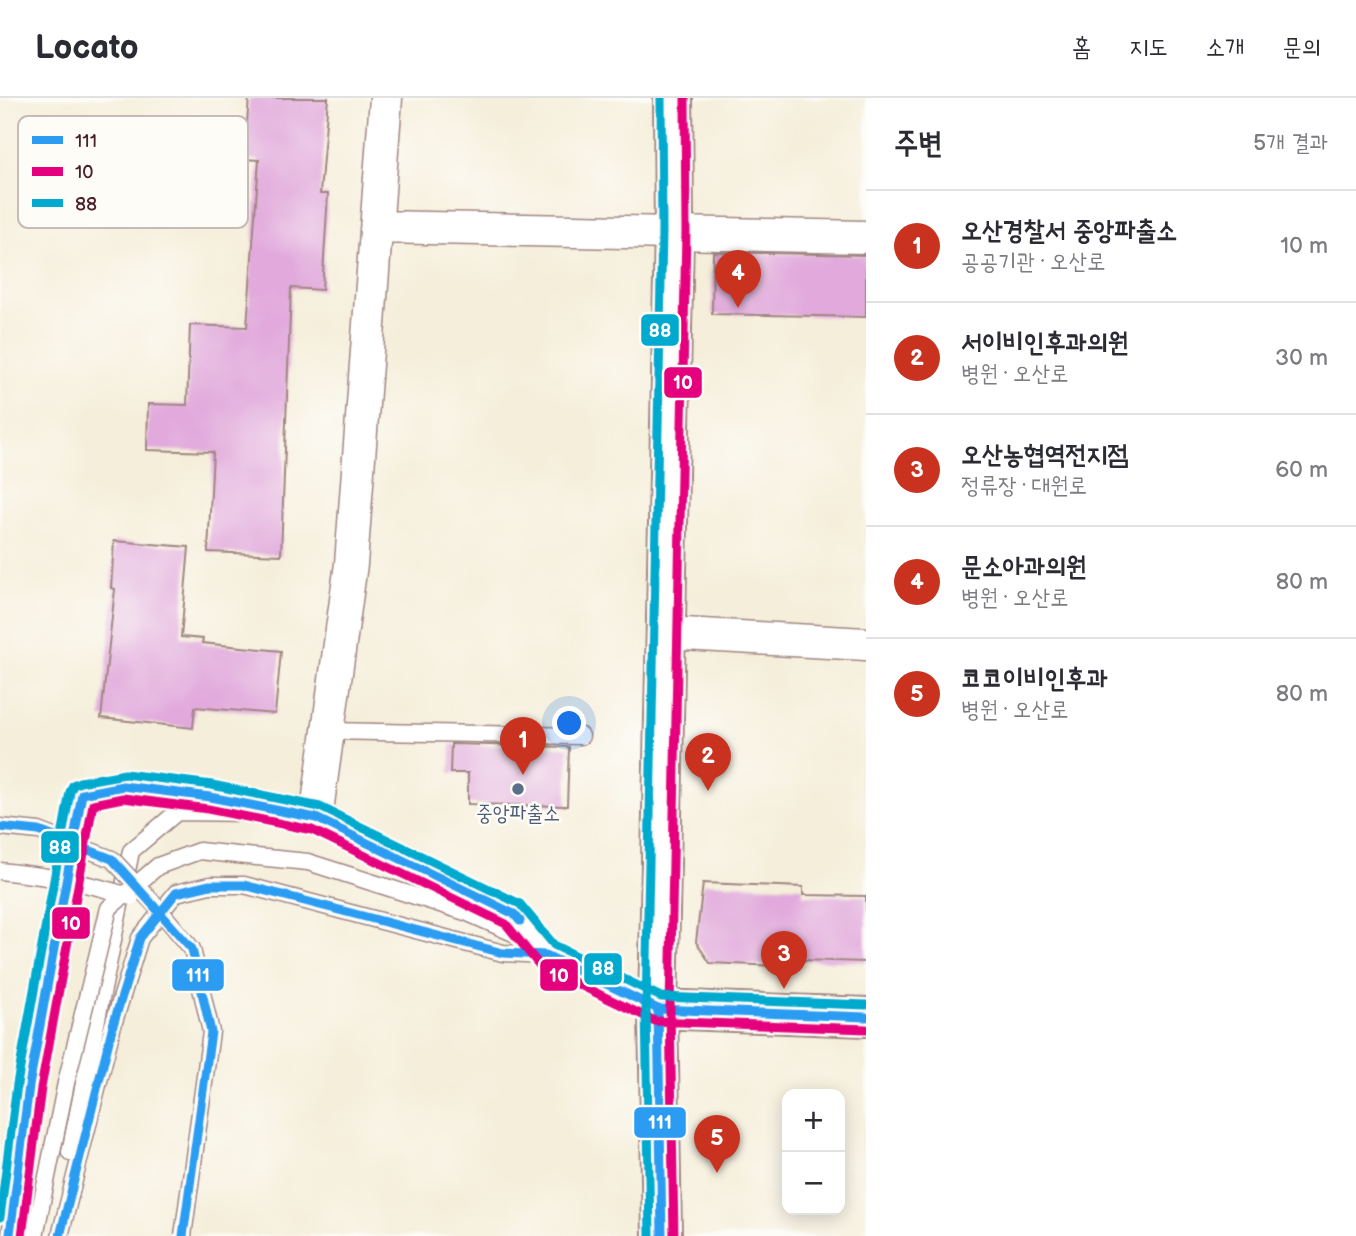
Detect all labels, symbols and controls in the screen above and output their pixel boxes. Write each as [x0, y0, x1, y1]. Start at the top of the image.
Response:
text: Locato [35, 28, 139, 68]
text: 홈 [1072, 33, 1091, 62]
text: 지도 [1129, 33, 1168, 62]
text: 소개 [1206, 33, 1244, 62]
text: 문의 [1282, 33, 1321, 62]
legend [18, 116, 248, 228]
text: 주변 [894, 126, 942, 162]
text: 5개 결과 [1253, 129, 1328, 157]
text: 111 [75, 130, 97, 153]
text: 10 [75, 161, 94, 184]
text: 88 [75, 193, 97, 216]
text: 오산경찰서 중앙파출소 [961, 216, 1177, 247]
text: 1 [912, 232, 922, 260]
text: 10 m [1280, 232, 1328, 260]
text: 공공기관 · 오산로 [961, 248, 1106, 276]
pin: 4 [715, 250, 761, 308]
line badge: 88 [640, 313, 680, 347]
text: 88 [649, 320, 671, 343]
text: 서이비인후과의원 [961, 328, 1128, 359]
text: 2 [910, 344, 924, 372]
text: 30 m [1275, 344, 1328, 372]
text: 병원 · 오산로 [961, 360, 1069, 388]
line badge: 10 [663, 366, 703, 399]
text: 10 [673, 372, 693, 395]
text: 오산농협역전지점 [961, 440, 1128, 471]
text: 3 [910, 456, 924, 484]
text: 60 m [1275, 456, 1328, 484]
text: 정류장 · 대원로 [961, 472, 1087, 500]
text: 문소아과의원 [961, 552, 1087, 583]
text: 4 [910, 568, 924, 596]
text: 80 m [1276, 568, 1328, 596]
text: 병원 · 오산로 [961, 584, 1069, 612]
text: 코코이비인후과 [961, 664, 1107, 695]
text: 5 [910, 680, 924, 708]
text: 80 m [1276, 680, 1328, 708]
text: 병원 · 오산로 [961, 696, 1069, 724]
your location [552, 706, 586, 740]
pin: 1 [500, 717, 546, 775]
pin: 2 [685, 733, 731, 791]
marker: 중앙파출소 [510, 781, 526, 797]
place label: 중앙파출소 [476, 801, 560, 826]
line badge: 88 [40, 830, 80, 864]
text: 88 [49, 837, 71, 860]
line badge: 10 [51, 906, 91, 940]
text: 10 [61, 913, 81, 936]
pin: 3 [761, 931, 807, 989]
line badge: 88 [583, 952, 623, 986]
line badge: 111 [171, 958, 225, 992]
line badge: 10 [539, 958, 579, 992]
text: 88 [592, 958, 614, 981]
text: 111 [186, 965, 210, 988]
text: 10 [549, 965, 569, 988]
map controls [782, 1089, 845, 1215]
button: + [782, 1089, 845, 1152]
line badge: 111 [633, 1106, 687, 1139]
text: 111 [648, 1112, 672, 1135]
pin: 5 [694, 1115, 740, 1173]
button: − [782, 1152, 845, 1215]

